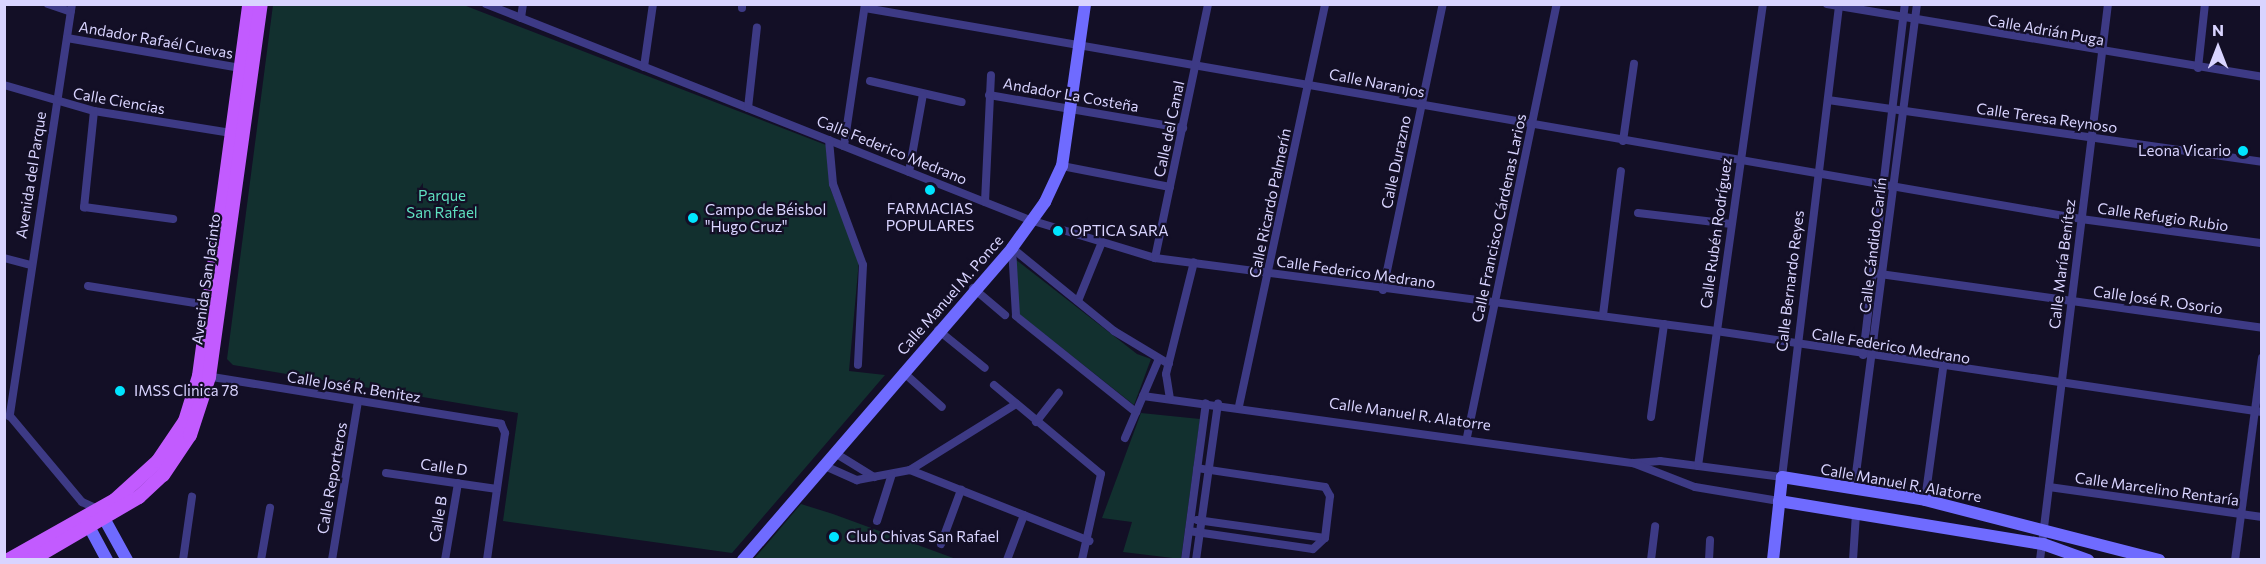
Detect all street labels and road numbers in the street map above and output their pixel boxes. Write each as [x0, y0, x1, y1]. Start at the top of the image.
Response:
street label: Calle Adrián Puga [1986, 11, 2106, 49]
street label: Andador Rafaél Cuevas [77, 18, 235, 62]
street label: Calle Naranjos [1327, 65, 1427, 101]
street label: Andador La Costeña [1002, 74, 1140, 116]
street label: Calle del Canal [1150, 79, 1188, 179]
street label: Calle Ciencias [72, 84, 166, 118]
street label: Calle Teresa Reynoso [1975, 99, 2119, 137]
street label: Avenida del Parque [12, 110, 50, 240]
street label: Calle Federico Medrano [814, 112, 970, 188]
street label: Calle Francisco Cárdenas Larios [1468, 112, 1530, 324]
street label: Calle Durazno [1377, 114, 1415, 210]
street label: Calle Ricardo Palmerín [1245, 127, 1295, 279]
street label: Calle Rubén Rodríguez [1697, 156, 1735, 310]
street label: Calle Cándido Carlín [1856, 176, 1890, 314]
street label: Calle María Benítez [2045, 198, 2079, 330]
street label: Calle Refugio Rubio [2096, 199, 2230, 235]
street label: Calle Bernardo Reyes [1772, 209, 1808, 353]
street label: Avenida San Jacinto [188, 212, 224, 346]
street label: Calle Manuel M. Ponce [893, 231, 1007, 359]
street label: Calle Federico Medrano [1275, 252, 1437, 292]
street label: Calle José R. Osorio [2092, 282, 2224, 318]
street label: Calle Federico Medrano [1810, 325, 1972, 367]
street label: Calle José R. Benitez [286, 368, 422, 406]
street label: Calle Manuel R. Alatorre [1328, 394, 1492, 434]
street label: Calle Reporteros [313, 421, 351, 535]
street label: Calle D [419, 455, 469, 479]
street label: Calle Manuel R. Alatorre [1819, 460, 1983, 506]
street label: Calle Marcelino Rentaría [2074, 469, 2240, 509]
street label: Calle B [425, 495, 451, 543]

